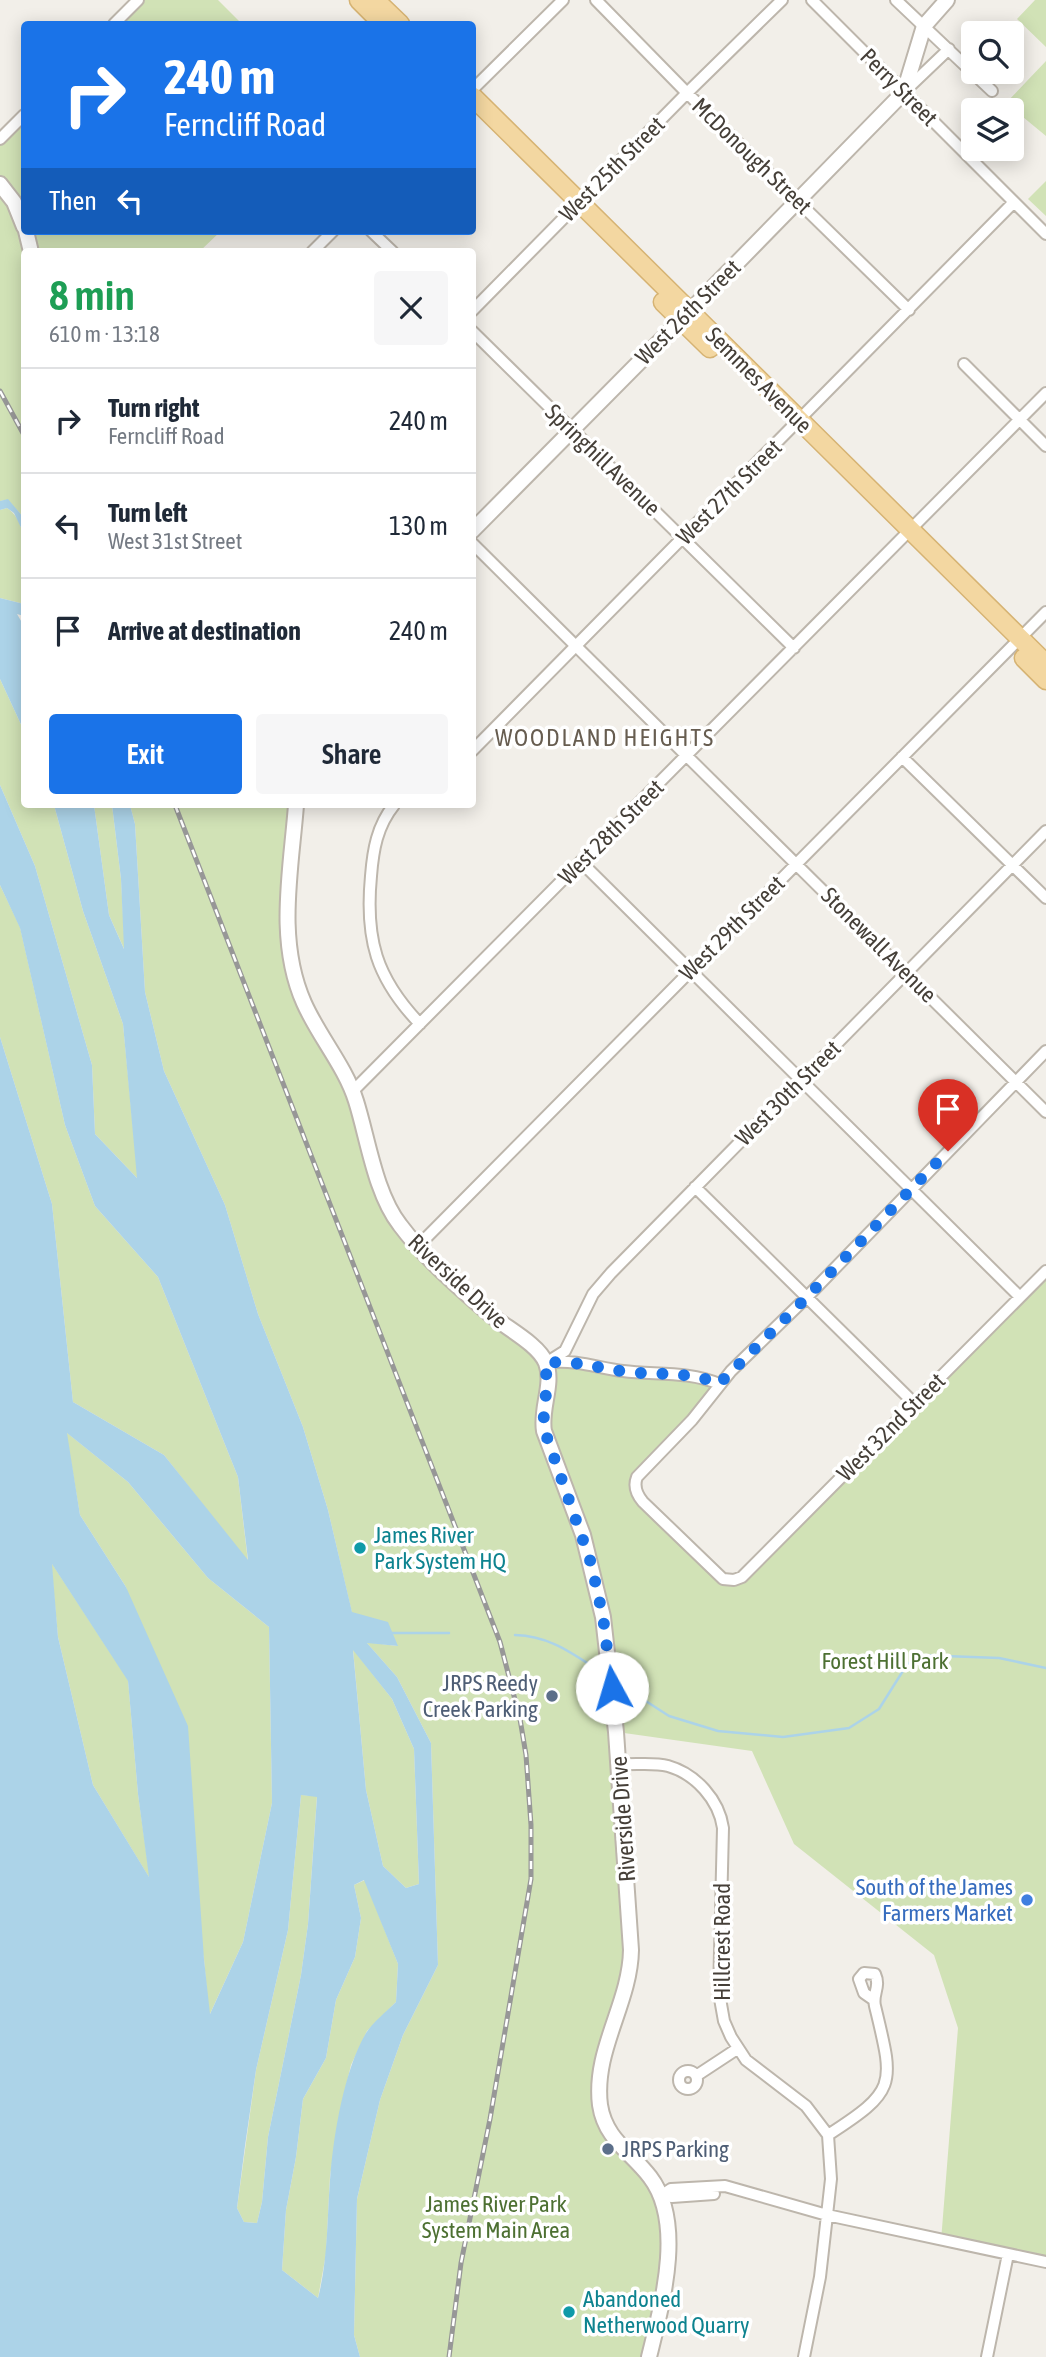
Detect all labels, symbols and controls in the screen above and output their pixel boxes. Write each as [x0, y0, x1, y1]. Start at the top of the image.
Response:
map controls [961, 21, 1024, 161]
button: search [961, 21, 1024, 84]
street label: Perry Street [855, 43, 943, 131]
text: 240 m [164, 48, 275, 104]
icon: right [49, 49, 140, 140]
street label: McDonough Street [687, 93, 817, 219]
button: layers [961, 98, 1024, 161]
text: Ferncliff Road [164, 106, 326, 143]
street label: West 25th Street [554, 111, 670, 227]
icon: left [111, 182, 149, 220]
text: Then [49, 186, 97, 216]
street label: West 26th Street [630, 254, 746, 370]
text: 8 min [49, 271, 135, 319]
button: close [374, 271, 448, 345]
text: 610 m · 13:18 [49, 321, 160, 347]
street label: Semmes Avenue [701, 322, 817, 438]
text: Turn right [108, 393, 199, 423]
street label: Springhill Avenue [540, 399, 666, 521]
icon: right [49, 402, 87, 440]
text: 240 m [389, 406, 448, 436]
text: Ferncliff Road [108, 423, 225, 449]
street label: West 27th Street [671, 434, 787, 550]
text: Turn left [108, 498, 188, 528]
icon: left [49, 507, 87, 545]
text: 130 m [389, 511, 448, 541]
text: West 31st Street [108, 528, 242, 554]
icon: arrive [49, 612, 87, 650]
text: Arrive at destination [108, 616, 301, 646]
text: 240 m [389, 616, 448, 646]
button: Exit [49, 714, 242, 794]
button: Share [256, 714, 448, 794]
district label: WOODLAND HEIGHTS [495, 724, 715, 751]
street label: West 28th Street [553, 774, 669, 890]
street label: West 29th Street [674, 870, 790, 986]
street label: Stonewall Avenue [816, 882, 942, 1008]
street label: West 30th Street [730, 1035, 846, 1151]
pin [918, 1079, 978, 1151]
icon: arrive [929, 1090, 967, 1128]
street label: Riverside Drive [403, 1229, 513, 1333]
street label: West 32nd Street [832, 1368, 950, 1486]
place label: James River Park System HQ [374, 1522, 506, 1574]
marker: James River Park System HQ [352, 1540, 368, 1556]
park label: Forest Hill Park [821, 1648, 949, 1674]
position arrow [575, 1651, 649, 1725]
place label: JRPS Reedy Creek Parking [423, 1670, 538, 1722]
marker: JRPS Reedy Creek Parking [544, 1688, 560, 1704]
street label: Riverside Drive [606, 1755, 640, 1883]
place label: South of the James Farmers Market [856, 1874, 1013, 1926]
street label: Hillcrest Road [709, 1883, 735, 2001]
marker: South of the James Farmers Market [1019, 1892, 1035, 1908]
place label: JRPS Parking [622, 2136, 729, 2162]
marker: JRPS Parking [600, 2141, 616, 2157]
park label: James River Park System Main Area [422, 2191, 570, 2243]
place label: Abandoned Netherwood Quarry [583, 2286, 749, 2338]
marker: Abandoned Netherwood Quarry [561, 2304, 577, 2320]

